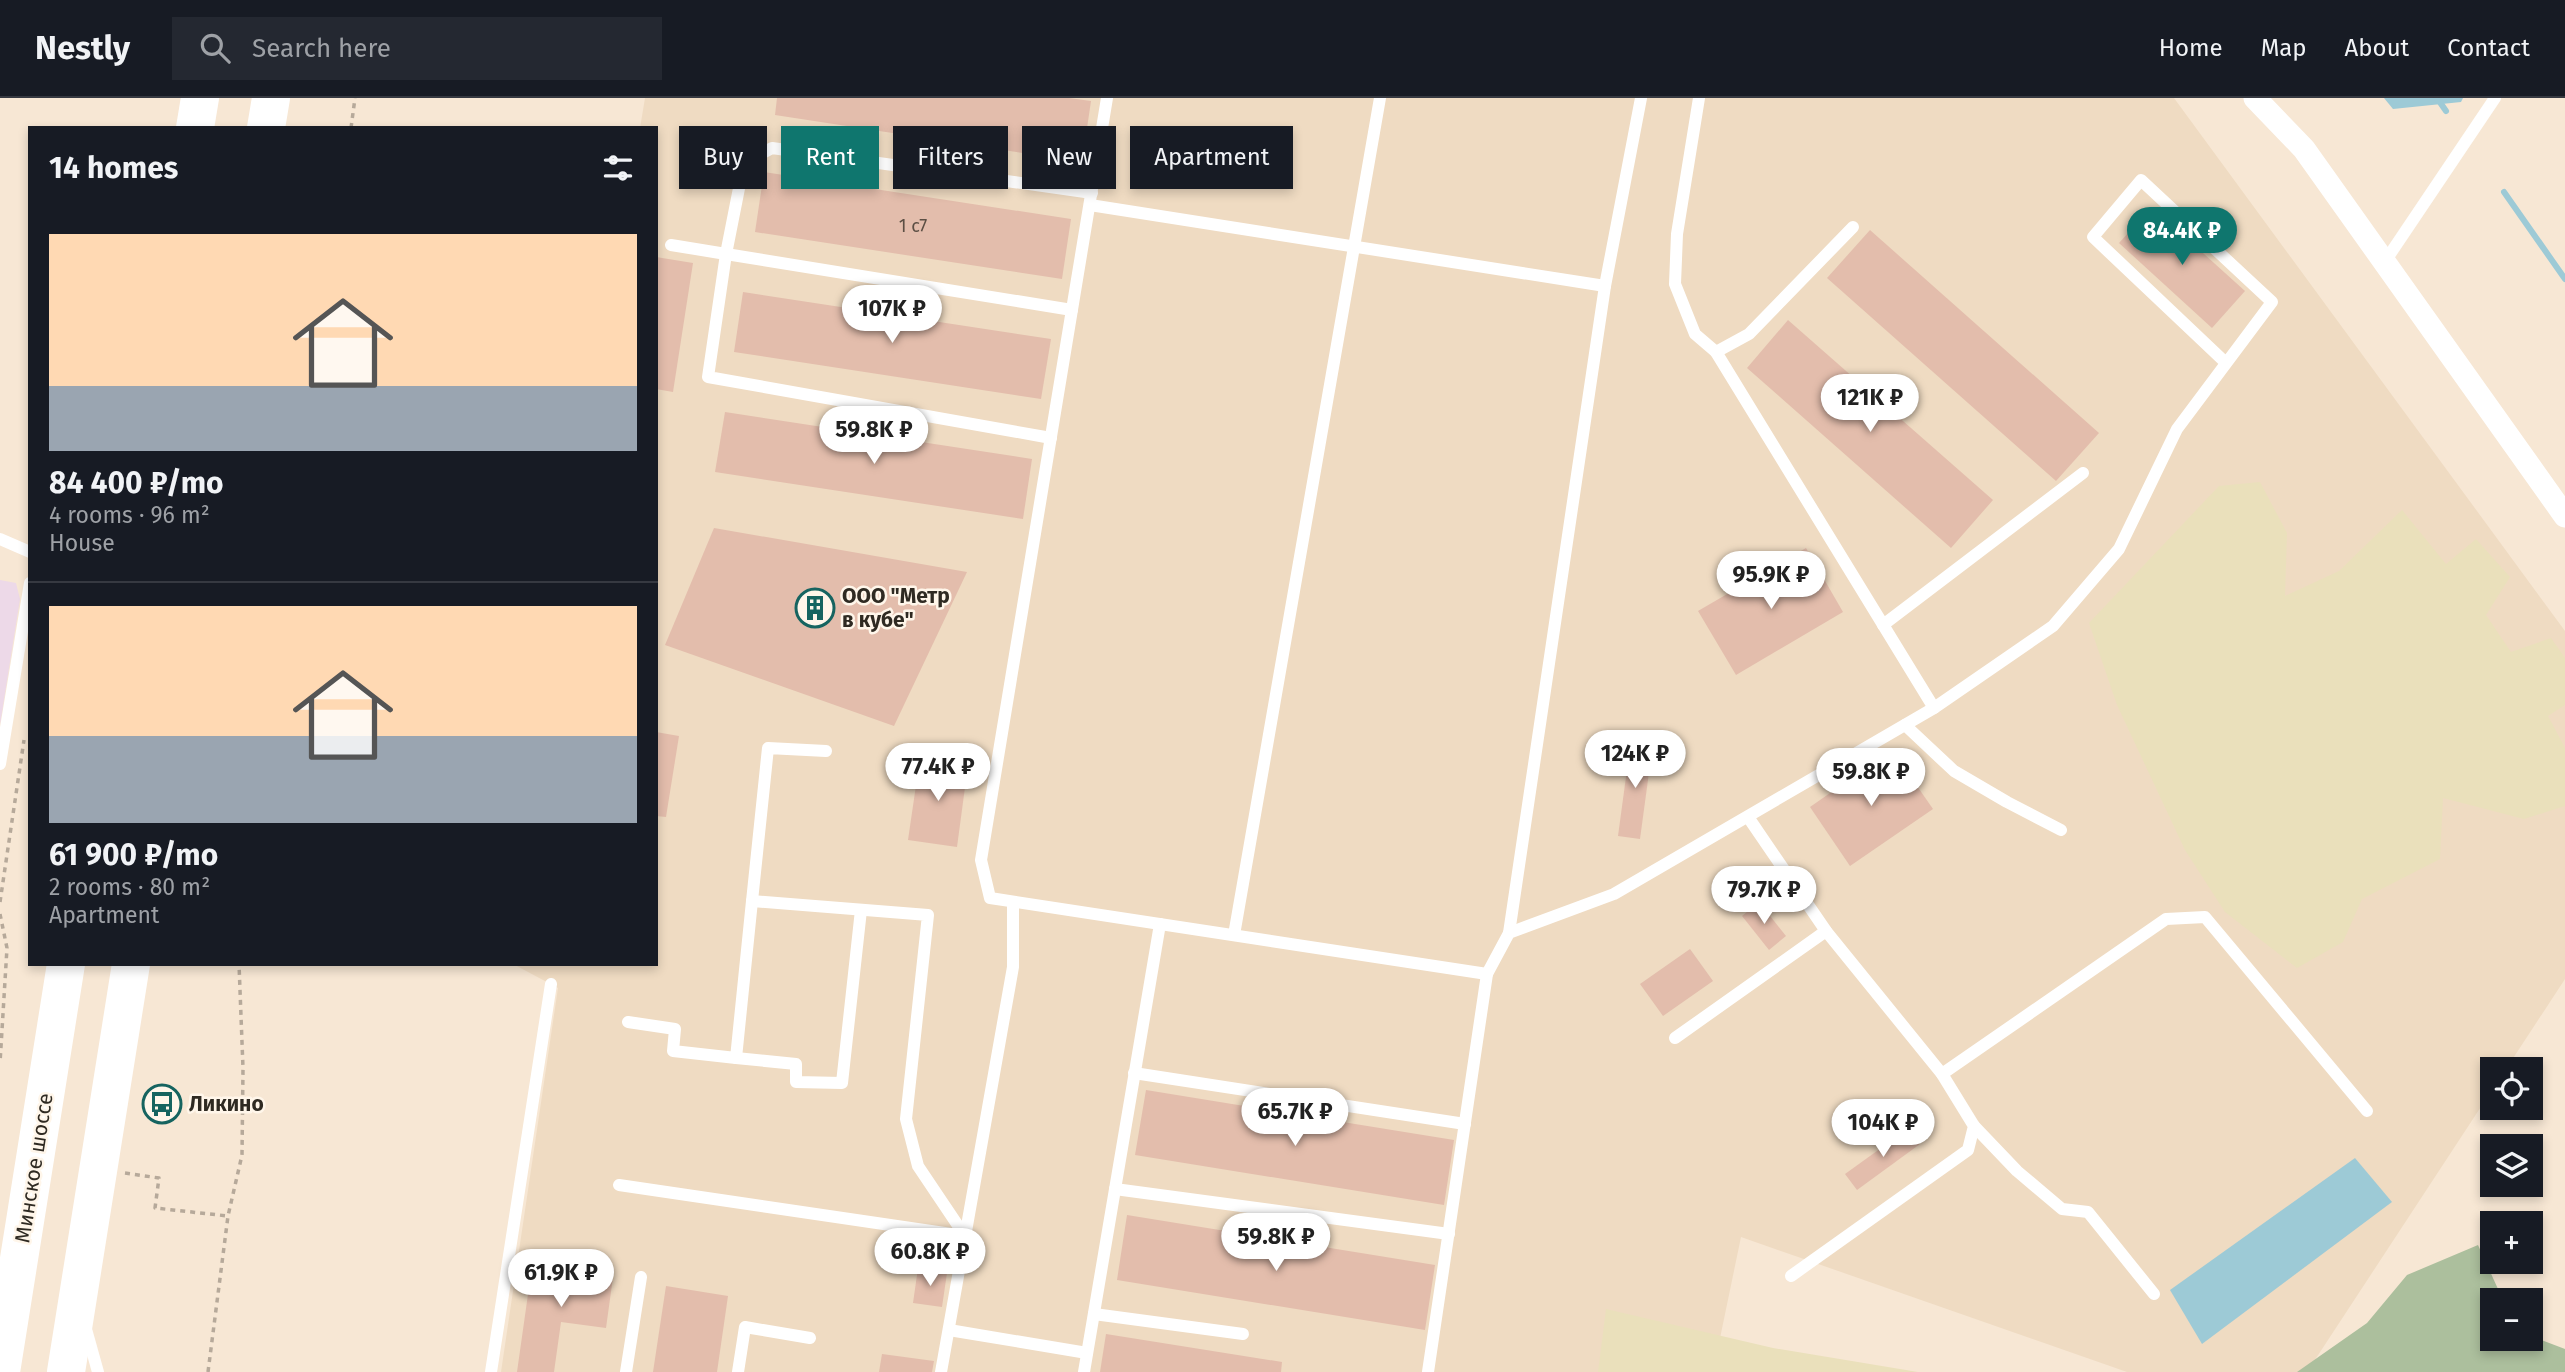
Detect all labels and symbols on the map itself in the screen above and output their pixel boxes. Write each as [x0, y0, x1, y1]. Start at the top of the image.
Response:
pin: 84.4K ₽ [2117, 208, 2247, 267]
house number: 1 с7 [899, 215, 927, 237]
pin: 107K ₽ [835, 286, 949, 345]
pin: 121K ₽ [1813, 374, 1927, 434]
pin: 59.8K ₽ [809, 406, 939, 466]
pin: 95.9K ₽ [1706, 552, 1836, 611]
place label: ООО "Метр в кубе" [842, 583, 950, 633]
building icon: ООО "Метр в кубе" [794, 587, 836, 629]
pin: 124K ₽ [1578, 730, 1692, 790]
pin: 77.4K ₽ [873, 744, 1003, 803]
pin: 59.8K ₽ [1806, 748, 1936, 808]
pin: 79.7K ₽ [1699, 866, 1829, 926]
bus stop icon: Ликино [141, 1083, 183, 1125]
pin: 65.7K ₽ [1230, 1088, 1360, 1148]
street label: Минское шоссе [9, 1091, 59, 1245]
place label: Ликино [189, 1091, 264, 1117]
pin: 104K ₽ [1826, 1100, 1940, 1159]
pin: 59.8K ₽ [1211, 1214, 1341, 1273]
pin: 60.8K ₽ [865, 1228, 995, 1288]
pin: 61.9K ₽ [496, 1250, 626, 1309]

